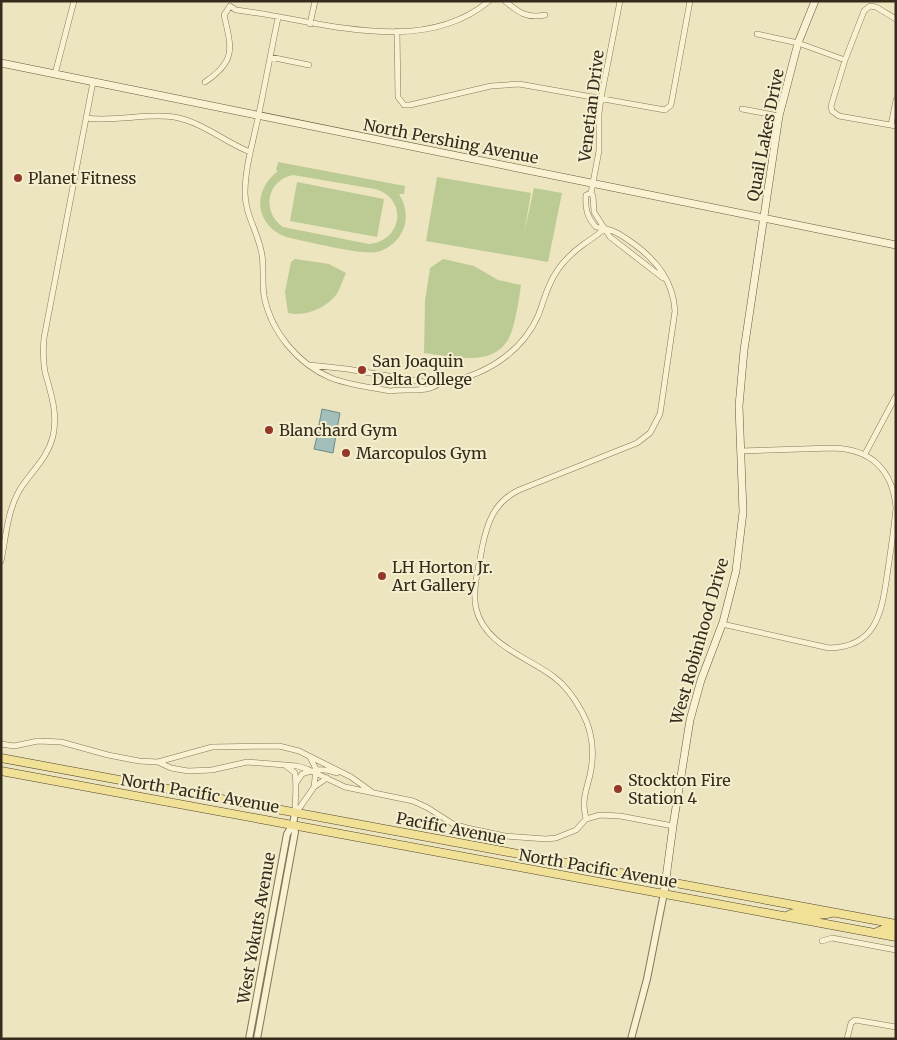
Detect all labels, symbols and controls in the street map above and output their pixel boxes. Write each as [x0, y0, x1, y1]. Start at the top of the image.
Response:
street label: Venetian Drive [574, 49, 608, 164]
street label: Quail Lakes Drive [742, 67, 788, 203]
street label: North Pershing Avenue [362, 114, 540, 168]
place label: Planet Fitness [28, 168, 136, 188]
marker: Planet Fitness [12, 172, 24, 184]
place label: San Joaquin Delta College [372, 351, 472, 389]
marker: San Joaquin Delta College [356, 364, 368, 376]
place label: Blanchard Gym [279, 420, 398, 440]
marker: Blanchard Gym [263, 424, 275, 436]
place label: Marcopulos Gym [356, 443, 487, 463]
marker: Marcopulos Gym [340, 447, 352, 459]
street label: West Robinhood Drive [665, 555, 732, 727]
place label: LH Horton Jr. Art Gallery [391, 557, 493, 595]
marker: LH Horton Jr. Art Gallery [376, 570, 388, 582]
street label: North Pacific Avenue [119, 769, 281, 817]
place label: Stockton Fire Station 4 [628, 770, 731, 808]
marker: Stockton Fire Station 4 [612, 783, 624, 795]
street label: Pacific Avenue [394, 808, 508, 848]
street label: North Pacific Avenue [517, 844, 679, 892]
street label: West Yokuts Avenue [233, 851, 279, 1006]

